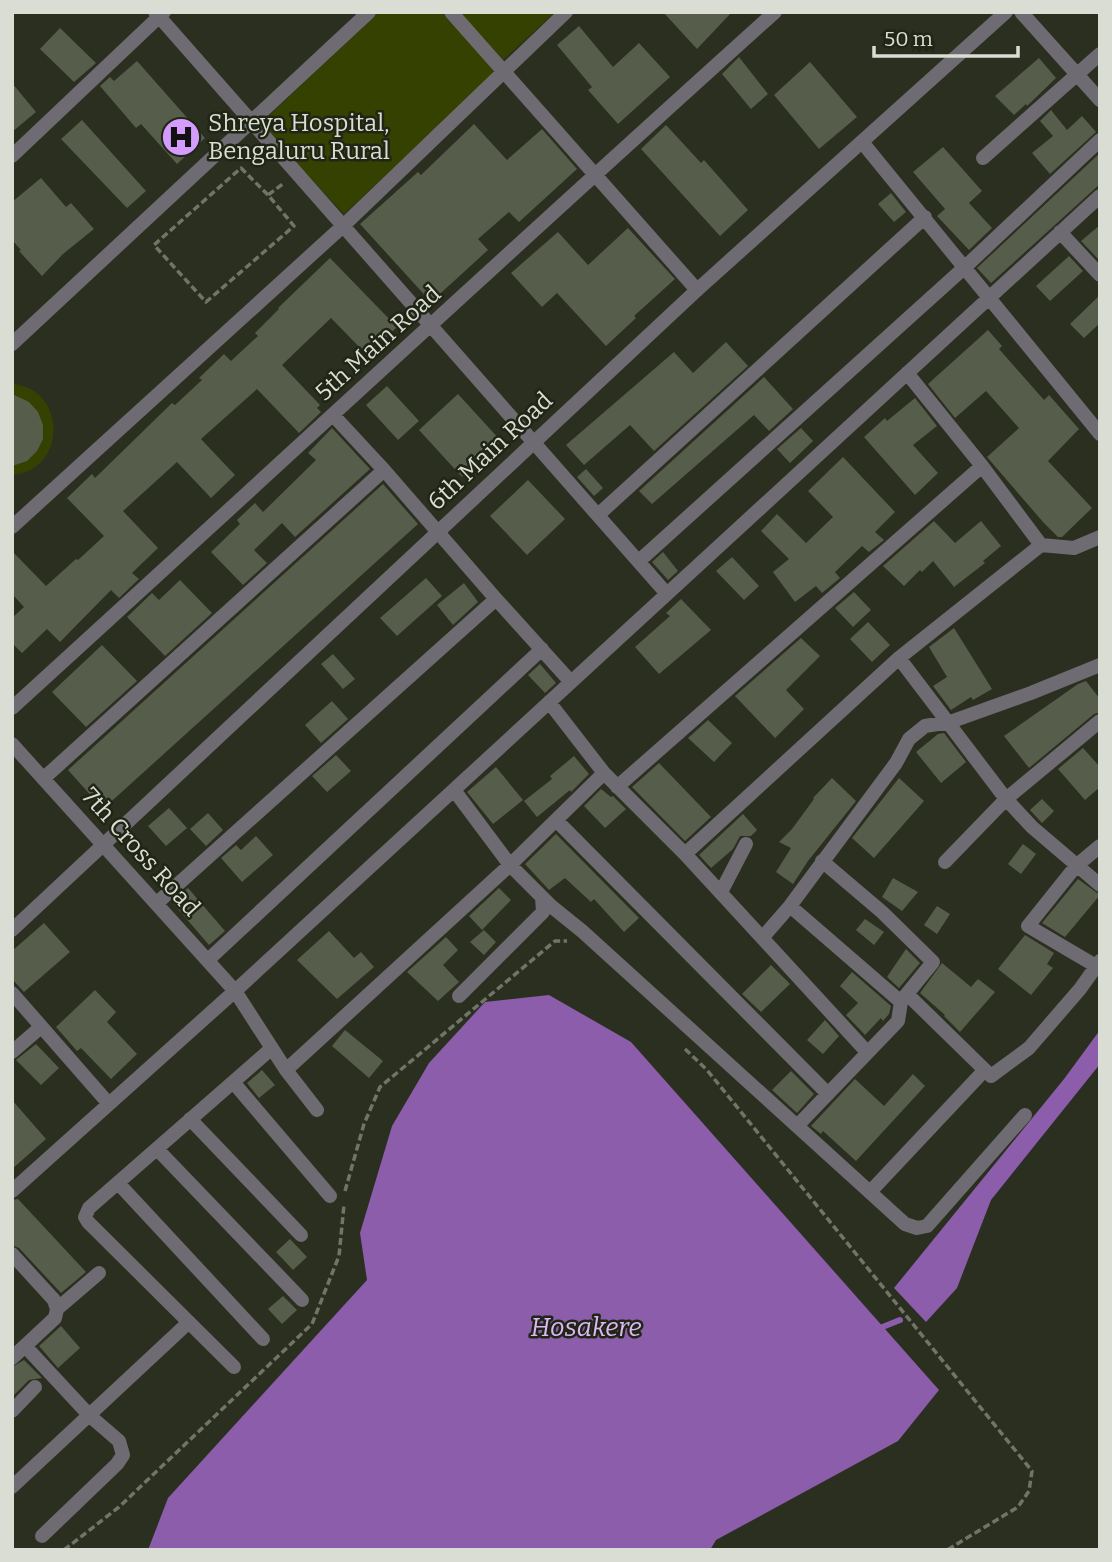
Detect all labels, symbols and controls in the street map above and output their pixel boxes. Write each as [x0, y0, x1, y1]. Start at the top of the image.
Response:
scale bar [874, 14, 1018, 58]
text: 50 m [884, 26, 933, 52]
place label: Shreya Hospital, Bengaluru Rural [208, 109, 390, 165]
hospital icon: Shreya Hospital, Bengaluru Rural [160, 116, 202, 158]
street label: 5th Main Road [310, 280, 446, 406]
street label: 6th Main Road [422, 386, 558, 516]
street label: 7th Cross Road [76, 782, 206, 922]
water label: Hosakere [530, 1312, 642, 1343]

